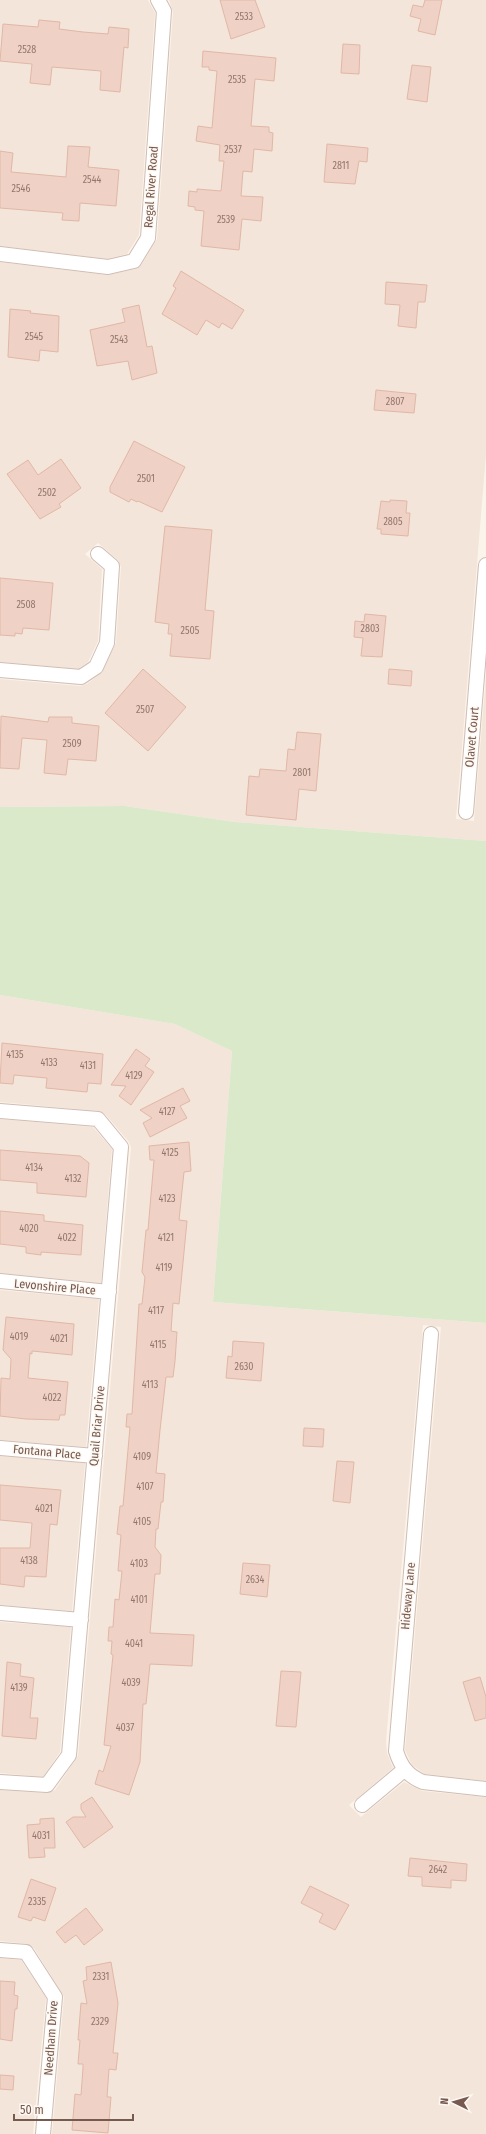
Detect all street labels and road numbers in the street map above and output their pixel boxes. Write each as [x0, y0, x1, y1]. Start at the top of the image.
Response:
street label: Regal River Road [141, 146, 161, 228]
street label: Olavet Court [462, 706, 482, 768]
street label: Levonshire Place [14, 1276, 96, 1298]
street label: Quail Briar Drive [87, 1385, 107, 1467]
street label: Fontana Place [12, 1442, 82, 1462]
street label: Hideway Lane [398, 1562, 418, 1630]
street label: Needham Drive [41, 2000, 61, 2076]

